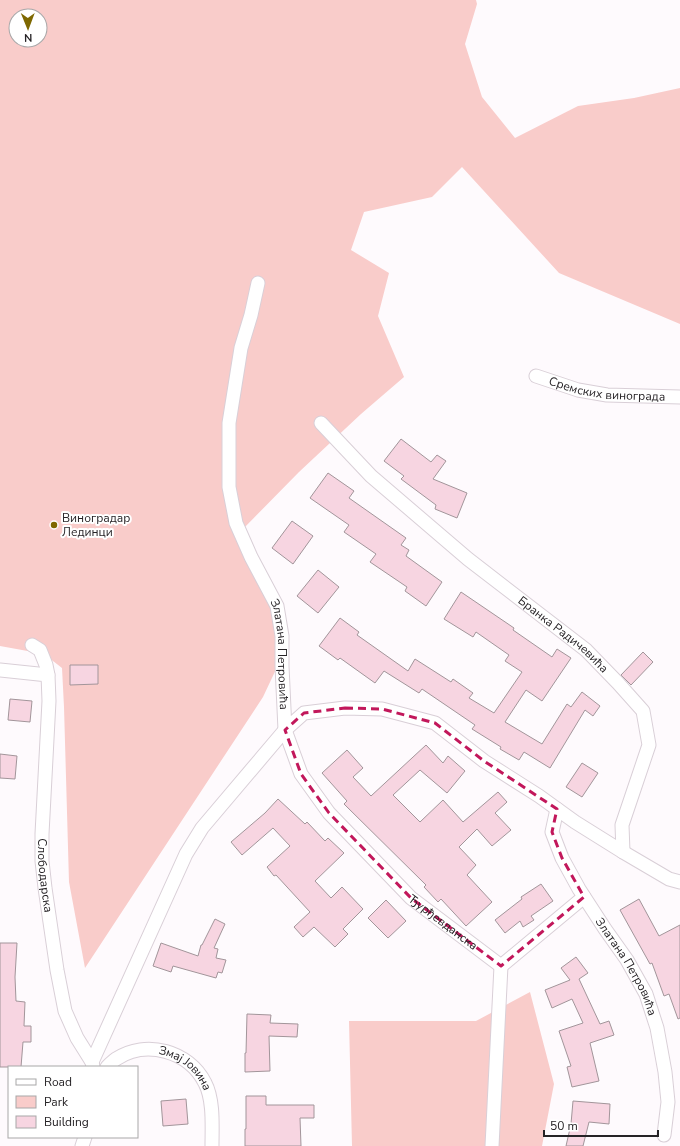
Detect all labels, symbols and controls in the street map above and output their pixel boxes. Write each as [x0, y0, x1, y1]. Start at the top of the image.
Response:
north arrow [8, 8, 48, 48]
text: N [24, 30, 32, 45]
street label: Сремских винограда [547, 373, 666, 405]
place label: Виноградар Лединци [62, 510, 130, 540]
marker: Виноградар Лединци [49, 520, 59, 530]
street label: Бранка Радичевића [515, 592, 612, 676]
street label: Златана Петровића [267, 596, 292, 710]
street label: Слободарска [34, 838, 56, 914]
street label: Ђурђевданска [405, 891, 481, 953]
street label: Златана Петровића [592, 914, 660, 1018]
street label: Змај Јовина [157, 1042, 215, 1093]
legend [8, 1066, 138, 1138]
text: Road [44, 1074, 72, 1090]
text: Park [44, 1094, 69, 1110]
scale bar [544, 1112, 658, 1138]
text: Building [44, 1114, 89, 1130]
text: 50 m [550, 1118, 578, 1134]

